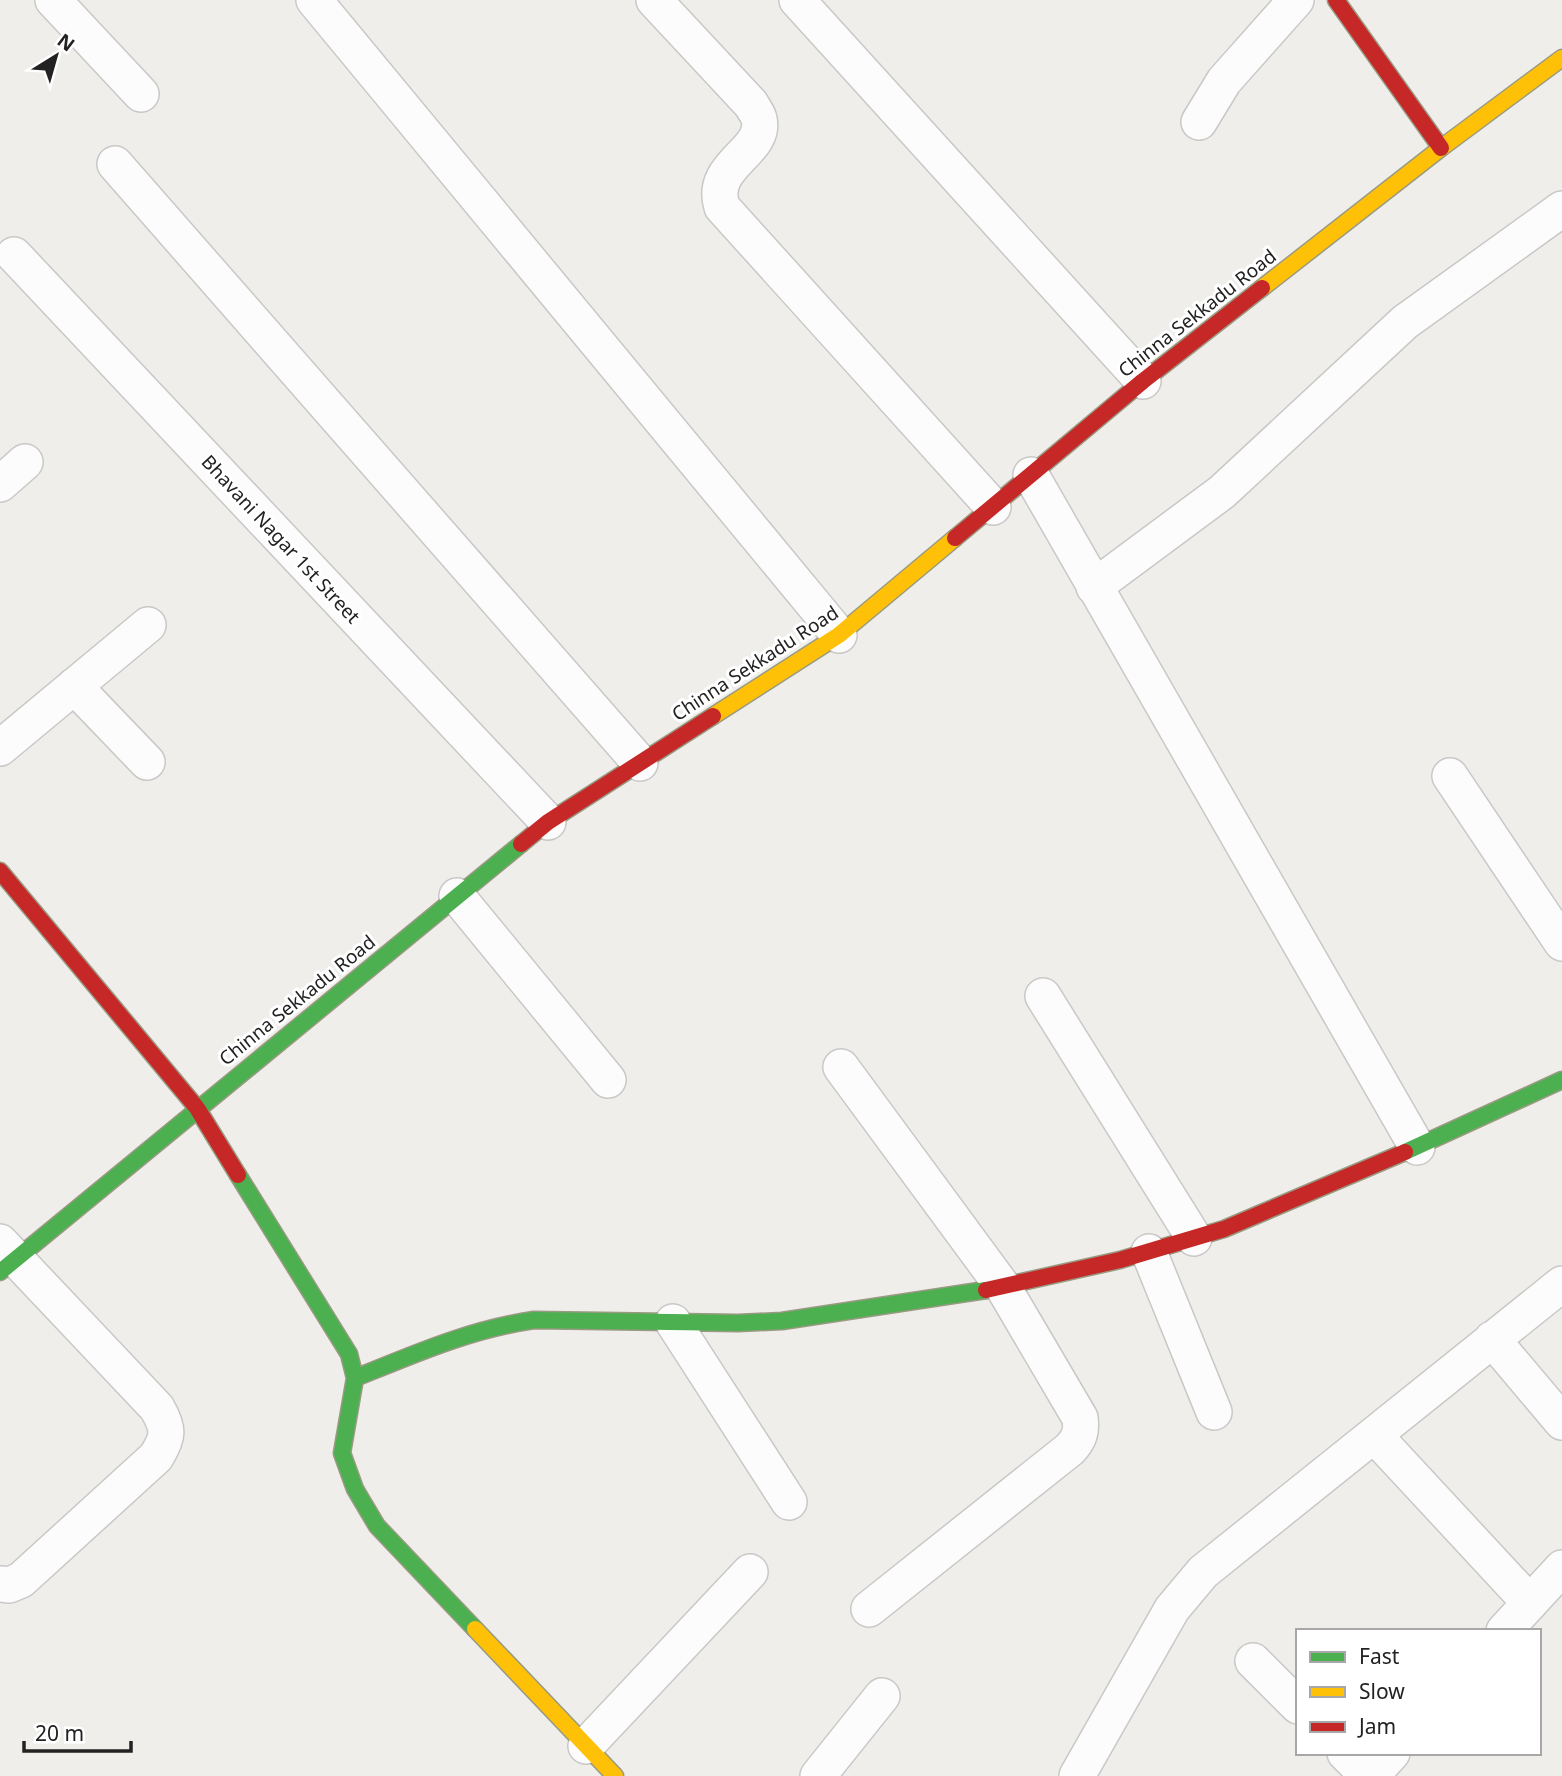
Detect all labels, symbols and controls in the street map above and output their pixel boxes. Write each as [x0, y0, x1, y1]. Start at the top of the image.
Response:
north arrow [21, 21, 91, 91]
text: N [52, 27, 80, 57]
street label: Chinna Sekkadu Road [1113, 243, 1281, 383]
street label: Bhavani Nagar 1st Street [196, 449, 366, 629]
street label: Chinna Sekkadu Road [667, 599, 843, 727]
street label: Chinna Sekkadu Road [213, 929, 381, 1071]
legend [1296, 1629, 1541, 1755]
text: Fast [1359, 1642, 1400, 1670]
text: Slow [1359, 1677, 1405, 1705]
scale bar [24, 1710, 131, 1754]
text: Jam [1357, 1712, 1396, 1740]
text: 20 m [35, 1719, 84, 1747]

